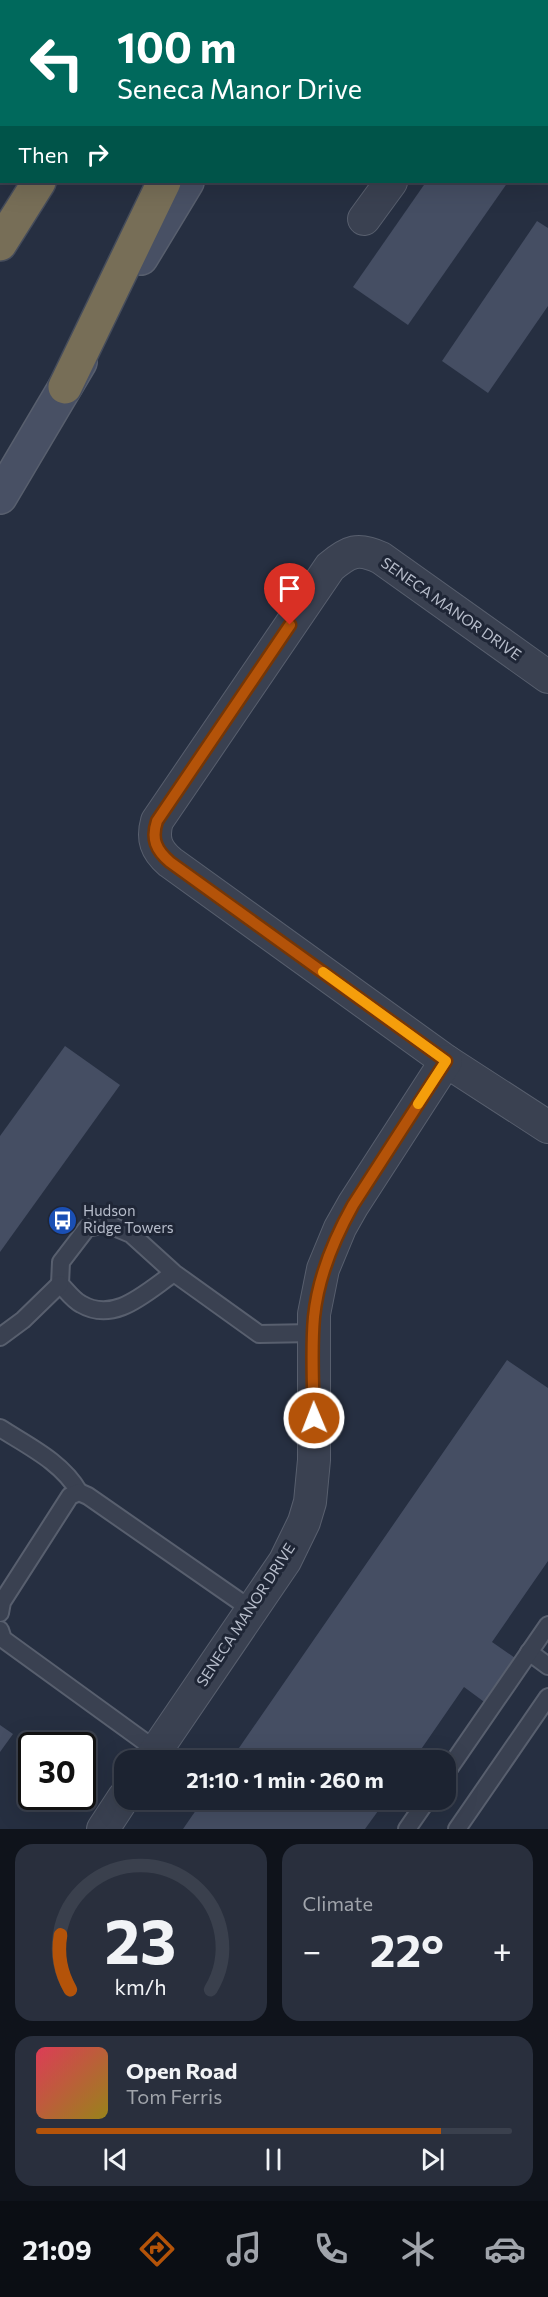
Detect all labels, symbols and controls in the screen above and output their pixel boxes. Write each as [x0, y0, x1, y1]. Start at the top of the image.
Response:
text: 100 m [117, 20, 237, 72]
icon: left [18, 24, 96, 102]
text: Seneca Manor Drive [117, 72, 362, 105]
icon: right [81, 138, 114, 171]
text: Then [18, 141, 69, 168]
street label: SENECA MANOR DRIVE [378, 553, 525, 664]
pin [264, 563, 315, 625]
icon: arrive [273, 572, 306, 605]
place label: Hudson Ridge Towers [83, 1201, 174, 1236]
bus stop icon: Hudson Ridge Towers [46, 1204, 78, 1236]
position arrow [282, 1386, 346, 1450]
street label: SENECA MANOR DRIVE [192, 1539, 298, 1689]
speed limit sign: 30 [18, 1732, 96, 1810]
text: 21:10 · 1 min · 260 m [186, 1766, 384, 1793]
text: Climate [303, 1891, 373, 1915]
text: 23 [105, 1901, 177, 1977]
text: 22° [370, 1921, 444, 1976]
text: − [303, 1929, 321, 1970]
text: + [493, 1929, 512, 1970]
text: km/h [115, 1973, 167, 1999]
text: Open Road [126, 2057, 237, 2084]
text: Tom Ferris [126, 2084, 222, 2108]
icon: previous [99, 2143, 132, 2176]
icon: pause [257, 2143, 290, 2176]
icon: next [416, 2143, 449, 2176]
icon: directions [136, 2228, 178, 2270]
icon: music [223, 2228, 265, 2270]
icon: phone [310, 2228, 352, 2270]
icon: climate [397, 2228, 439, 2270]
icon: car [484, 2228, 526, 2270]
text: 21:09 [22, 2233, 92, 2266]

